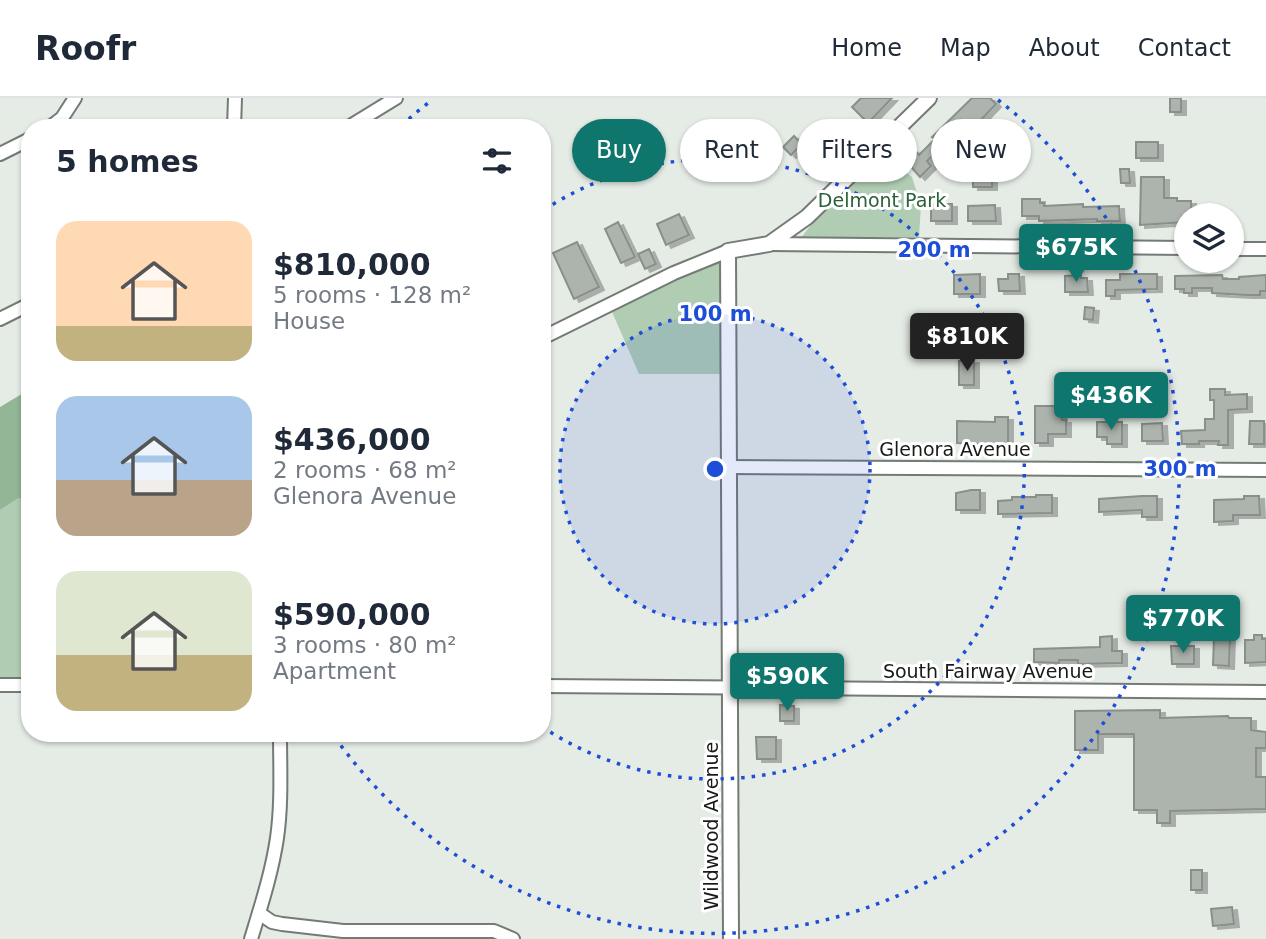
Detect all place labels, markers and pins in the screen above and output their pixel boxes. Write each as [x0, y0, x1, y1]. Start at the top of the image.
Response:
pin: $675K [1027, 225, 1125, 284]
pin: $810K [918, 314, 1016, 373]
pin: $436K [1062, 372, 1160, 432]
centre of rings [703, 457, 727, 481]
pin: $770K [1134, 596, 1232, 655]
pin: $590K [738, 654, 836, 713]

